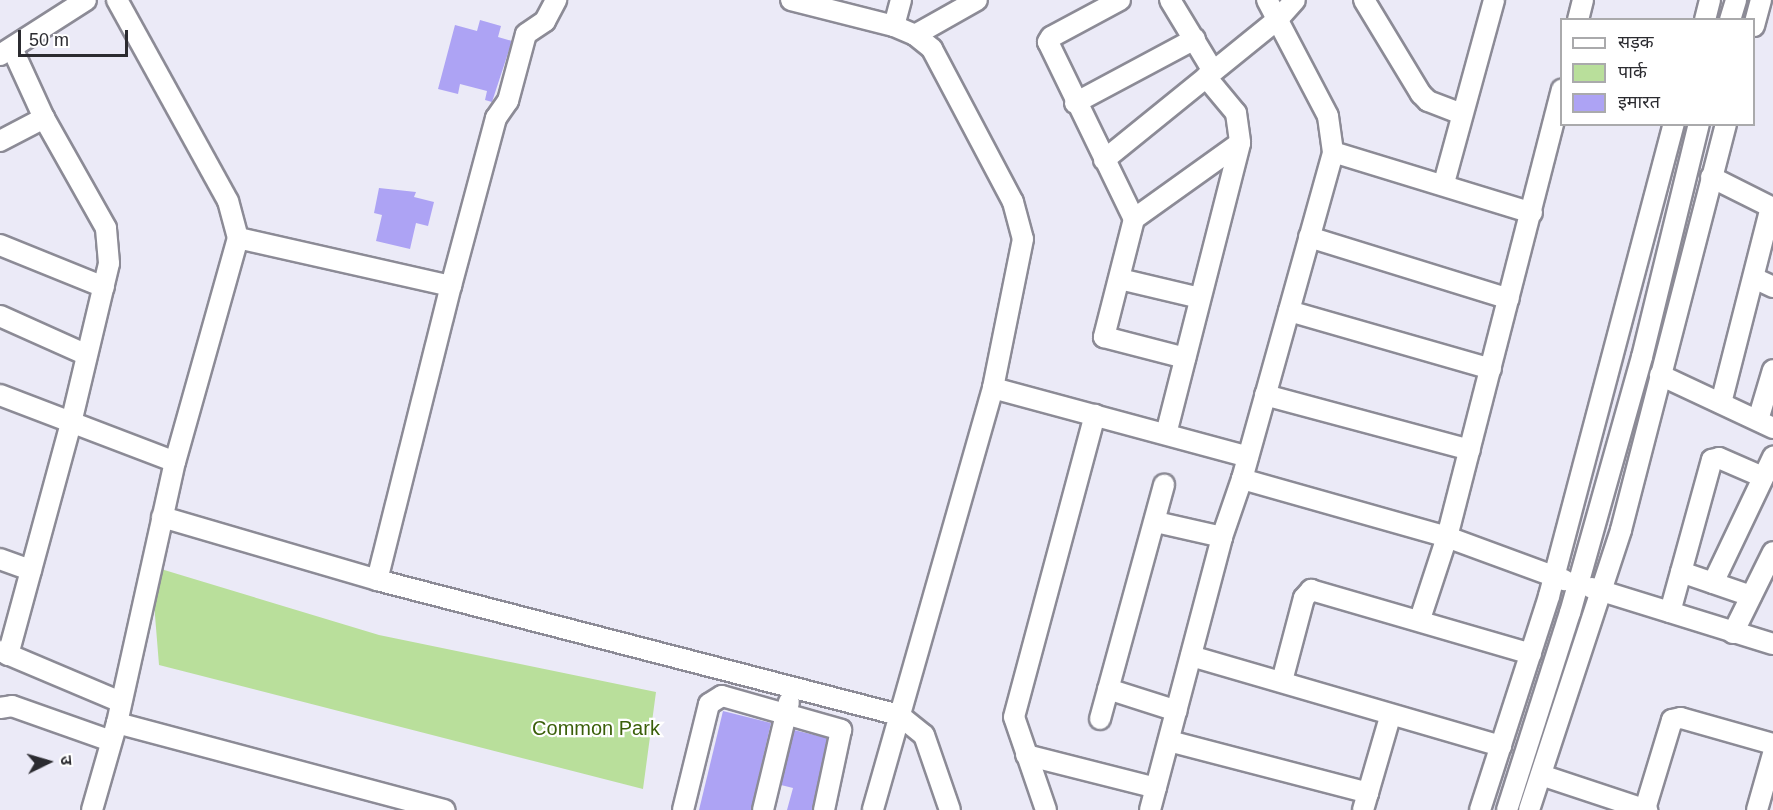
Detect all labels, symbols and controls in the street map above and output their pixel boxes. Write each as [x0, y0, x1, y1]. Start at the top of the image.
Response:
scale bar [21, 18, 130, 56]
legend [1560, 18, 1755, 126]
text: 50 m [29, 30, 69, 50]
text: सड़क [1618, 32, 1654, 52]
text: पार्क [1618, 62, 1647, 82]
text: इमारत [1618, 92, 1660, 112]
park label: Common Park [532, 716, 660, 740]
north arrow [18, 732, 78, 792]
text: उ [58, 755, 75, 766]

